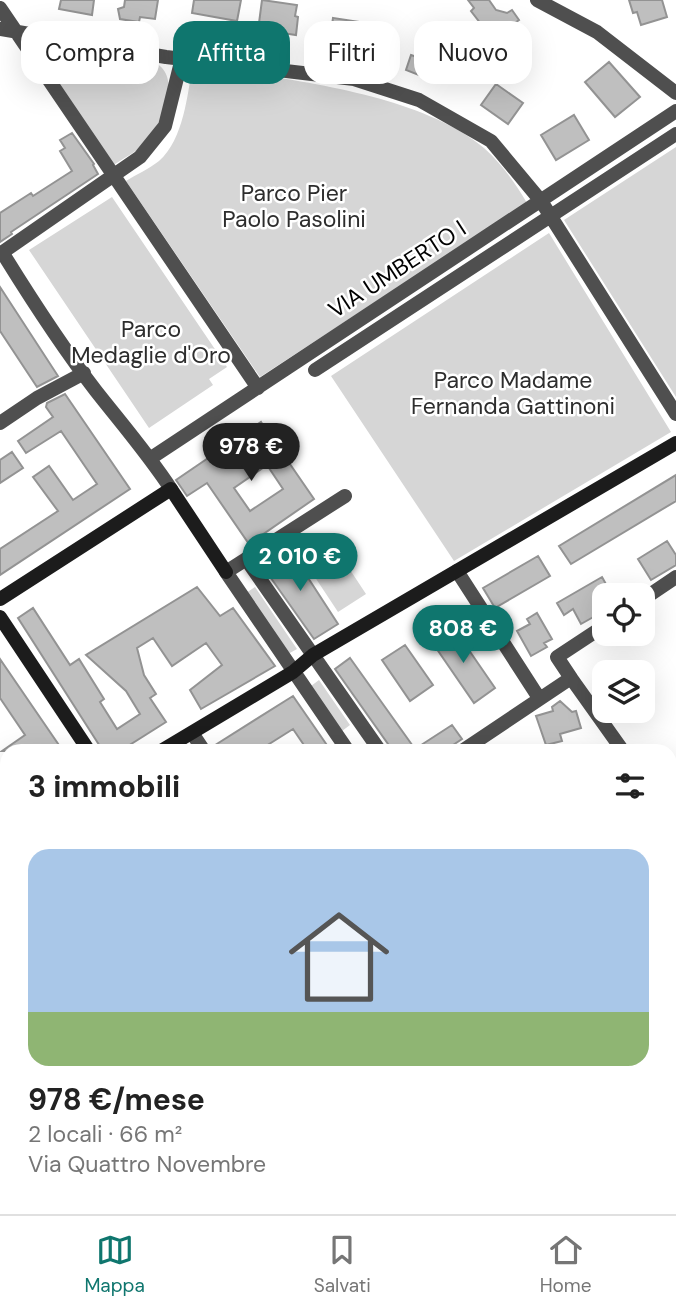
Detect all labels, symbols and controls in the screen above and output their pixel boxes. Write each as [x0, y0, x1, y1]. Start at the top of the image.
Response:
chip: Compra [21, 21, 159, 84]
chip: Affitta [173, 21, 290, 84]
chip: Filtri [304, 21, 400, 84]
chip: Nuovo [414, 21, 532, 84]
park label: Parco Pier Paolo Pasolini [222, 178, 366, 234]
street label: VIA UMBERTO I [322, 213, 472, 325]
park label: Parco Medaglie d'Oro [71, 314, 231, 370]
park label: Parco Madame Fernanda Gattinoni [411, 365, 615, 421]
pin: 978 € [202, 424, 300, 483]
text: 978 € [219, 431, 283, 461]
pin: 2 010 € [235, 534, 365, 593]
text: 2 010 € [258, 541, 342, 571]
map controls [592, 583, 655, 723]
button: locate [592, 583, 655, 646]
pin: 808 € [414, 606, 512, 665]
text: 808 € [429, 613, 497, 643]
button: layers [592, 660, 655, 723]
text: 3 immobili [28, 767, 180, 806]
icon: filters [611, 767, 649, 805]
icon: home [276, 894, 402, 1020]
text: 978 €/mese [28, 1080, 205, 1119]
text: 2 locali · 66 m² [28, 1119, 182, 1149]
text: Via Quattro Novembre [28, 1149, 266, 1179]
tab: Mappa [84, 1231, 145, 1298]
tab: Salvati [314, 1231, 371, 1298]
tab: Home [540, 1231, 592, 1298]

